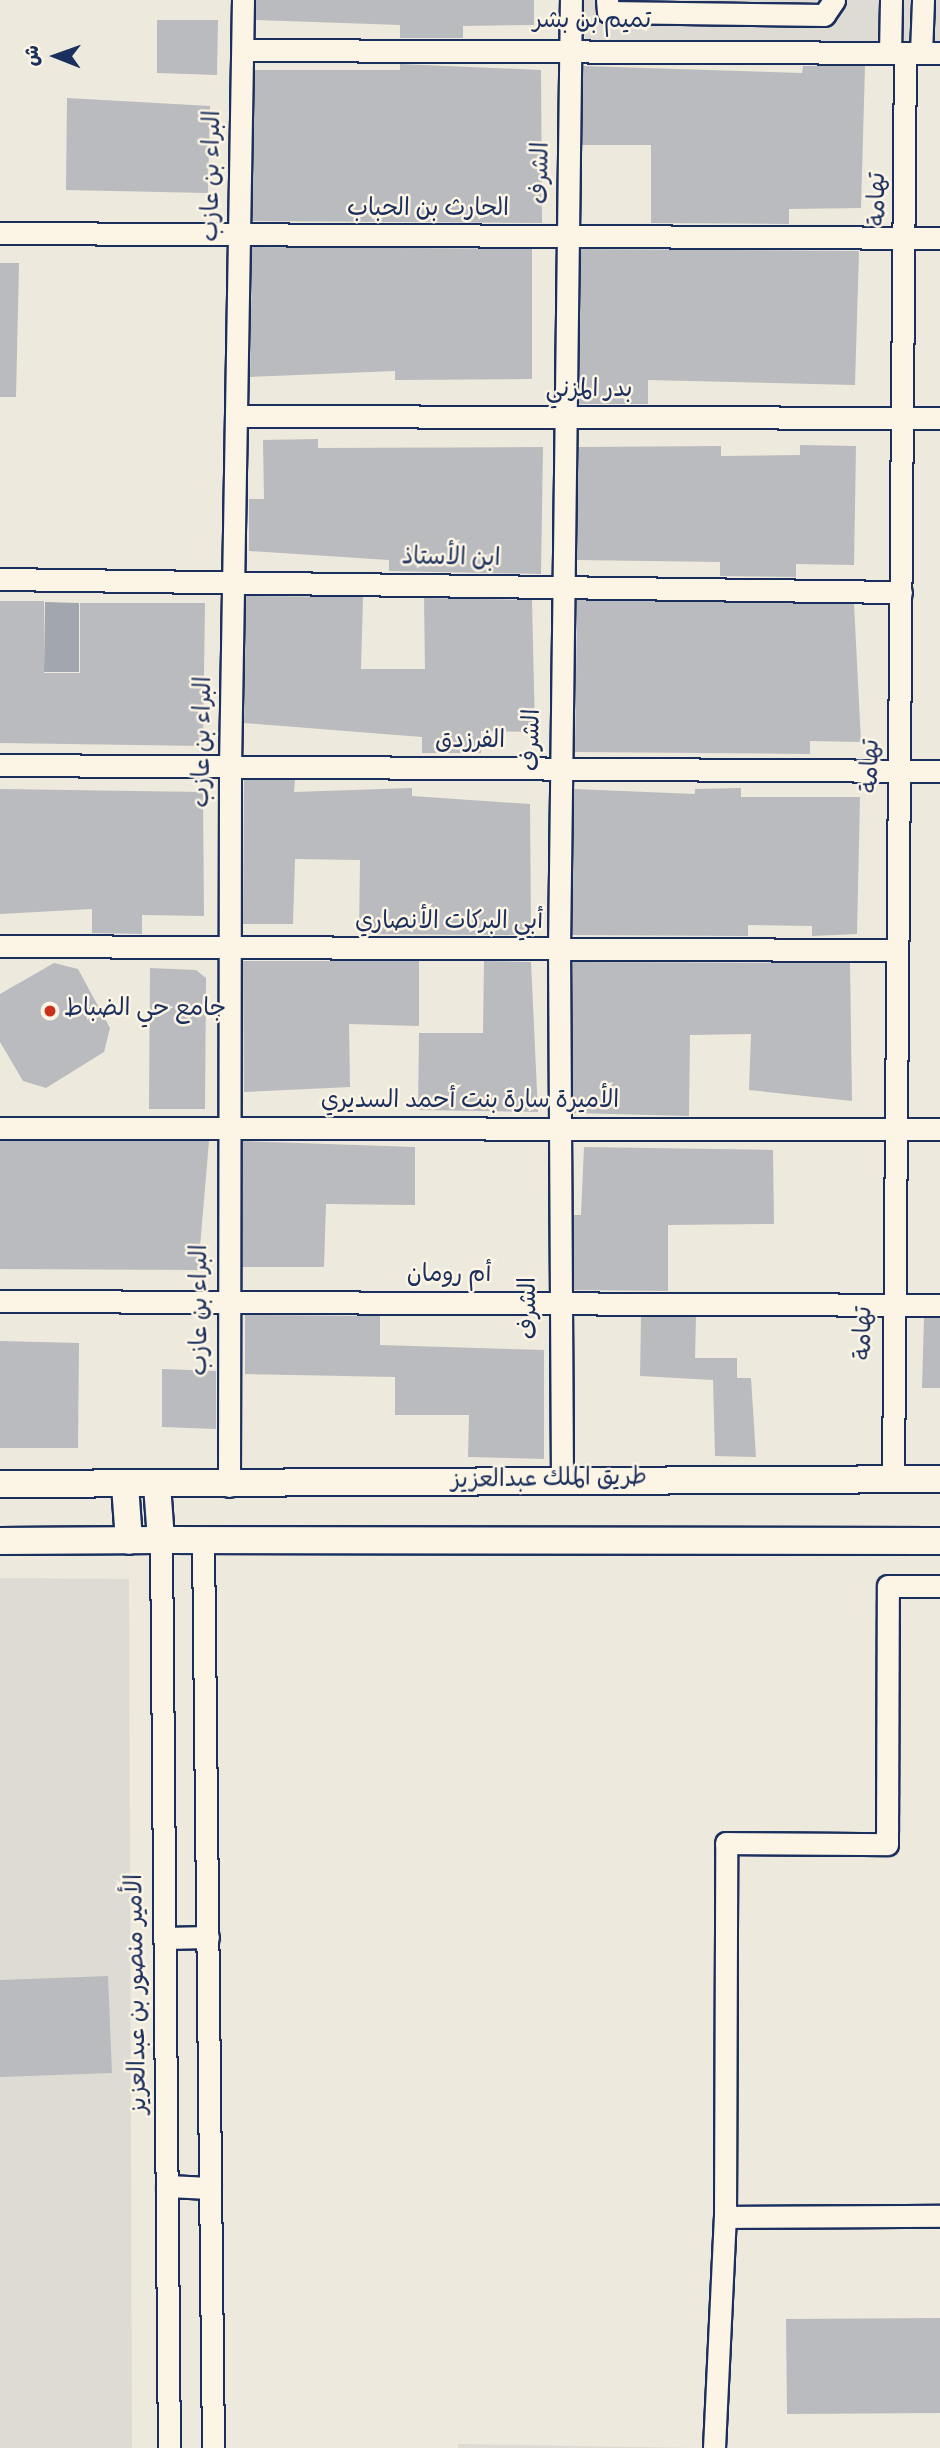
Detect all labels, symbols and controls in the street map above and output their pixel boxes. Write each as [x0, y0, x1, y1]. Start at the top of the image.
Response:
street label: تميم بن بشر [533, 9, 651, 37]
north arrow [21, 21, 91, 91]
text: ش [23, 45, 46, 66]
street label: البراء بن عازب [198, 110, 230, 242]
street label: الشرف [528, 142, 558, 204]
street label: تهامة [865, 172, 895, 226]
street label: الحارث بن الحباب [347, 197, 509, 225]
street label: بدر المزني [546, 378, 632, 406]
street label: ابن الأستاذ [401, 545, 501, 575]
street label: البراء بن عازب [189, 676, 221, 808]
street label: الشرف [519, 709, 549, 771]
street label: الفرزدق [435, 729, 505, 757]
street label: تهامة [858, 739, 888, 793]
street label: أبي البركات الأنصاري [355, 910, 543, 938]
place label: جامع حي الضباط [64, 997, 226, 1025]
marker: جامع حي الضباط [42, 1003, 58, 1019]
street label: الأميرة سارة بنت أحمد السديري [321, 1089, 619, 1117]
street label: البراء بن عازب [188, 1244, 216, 1376]
street label: أم رومان [407, 1263, 491, 1291]
street label: الشرف [516, 1277, 546, 1339]
street label: تهامة [852, 1306, 880, 1360]
street label: طريق الملك عبدالعزيز [451, 1465, 647, 1497]
street label: الأمير منصور بن عبدالعزيز [123, 1874, 155, 2114]

